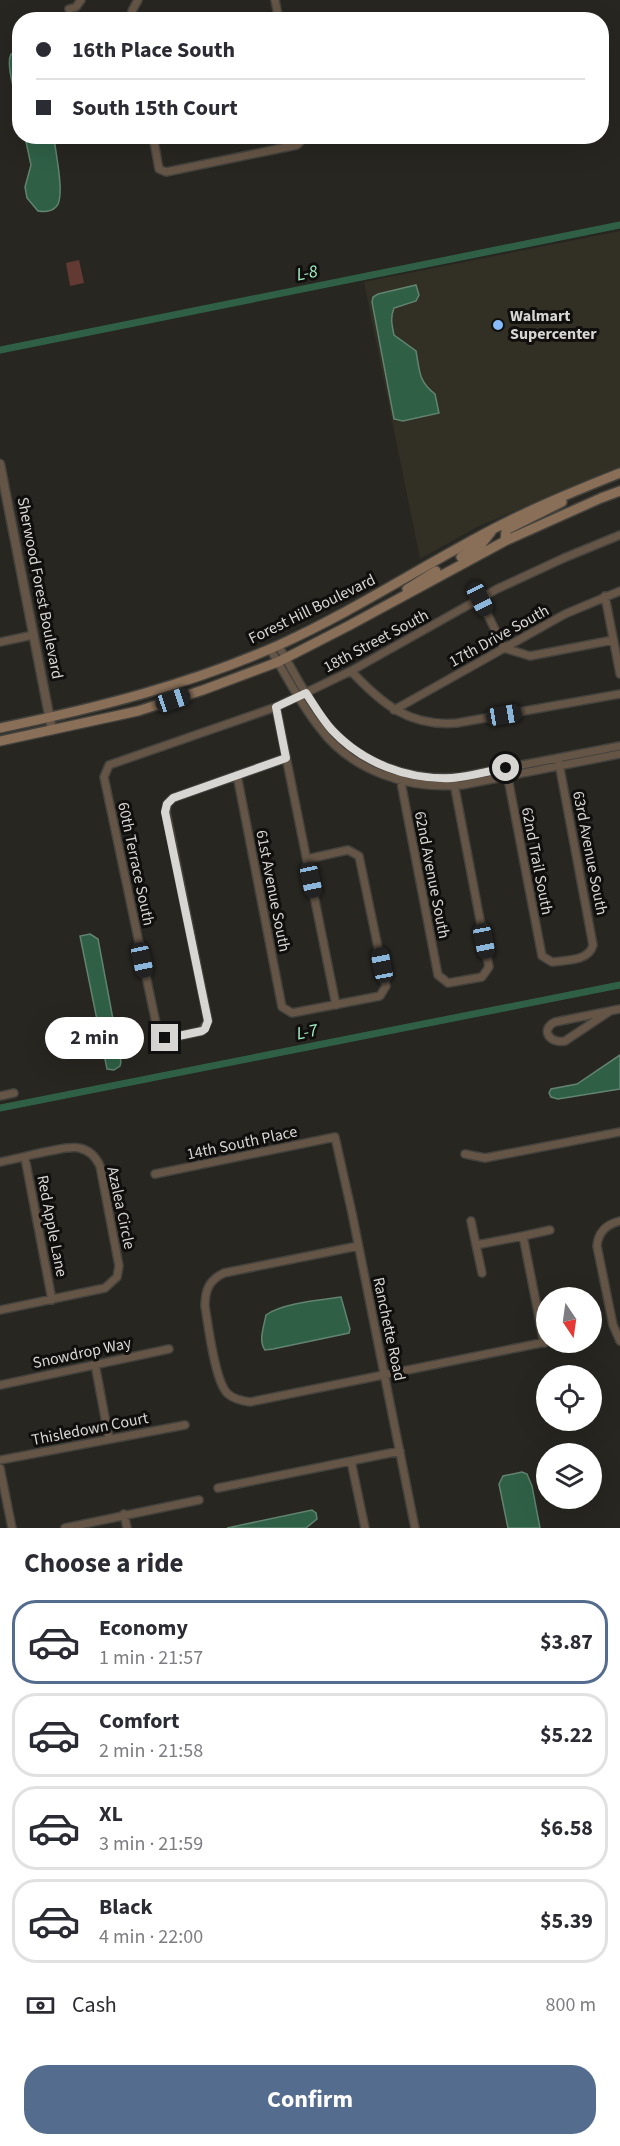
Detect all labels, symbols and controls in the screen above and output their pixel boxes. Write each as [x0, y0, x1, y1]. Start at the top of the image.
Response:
text: 16th Place South [72, 34, 235, 66]
text: South 15th Court [72, 92, 238, 124]
water label: L-8 [294, 259, 320, 287]
place label: Walmart Supercenter [510, 305, 597, 345]
marker: Walmart Supercenter [491, 318, 505, 332]
street label: Sherwood Forest Boulevard [12, 495, 68, 681]
street label: Forest Hill Boulevard [245, 569, 379, 649]
car [464, 579, 496, 619]
street label: 17th Drive South [445, 599, 553, 673]
street label: 18th Street South [319, 604, 433, 678]
car [153, 686, 193, 714]
car [485, 703, 523, 727]
route start [492, 754, 519, 781]
street label: 63rd Avenue South [567, 789, 613, 917]
street label: 60th Terrace South [112, 800, 160, 928]
street label: 62nd Trail South [516, 805, 558, 917]
street label: 62nd Avenue South [409, 809, 455, 941]
street label: 61st Avenue South [250, 828, 296, 954]
car [298, 861, 324, 899]
car [472, 922, 496, 960]
car [129, 941, 155, 979]
car [370, 946, 394, 984]
callout: 2 min [45, 1017, 144, 1059]
water label: L-7 [294, 1017, 321, 1046]
text: 2 min [70, 1024, 119, 1052]
route end [151, 1024, 178, 1051]
street label: 14th South Place [185, 1121, 299, 1165]
street label: Azalea Circle [102, 1165, 141, 1251]
street label: Red Apple Lane [31, 1173, 73, 1279]
street label: Ranchette Road [367, 1275, 411, 1383]
north arrow [536, 1287, 602, 1353]
map controls [536, 1287, 602, 1509]
street label: Snowdrop Way [31, 1332, 134, 1374]
button: locate [536, 1365, 602, 1431]
street label: Thisledown Court [30, 1407, 151, 1451]
button: layers [536, 1443, 602, 1509]
text: Choose a ride [24, 1544, 184, 1583]
text: Economy [99, 1612, 188, 1644]
icon: car [27, 1615, 81, 1669]
text: $3.87 [540, 1626, 593, 1658]
text: 1 min · 21:57 [99, 1644, 203, 1672]
text: Comfort [99, 1705, 180, 1737]
icon: car [27, 1708, 81, 1762]
text: $5.22 [540, 1719, 593, 1751]
text: 2 min · 21:58 [99, 1737, 203, 1765]
text: XL [99, 1798, 123, 1830]
icon: car [27, 1801, 81, 1855]
text: $6.58 [540, 1812, 593, 1844]
text: 3 min · 21:59 [99, 1830, 203, 1858]
text: Black [99, 1891, 153, 1923]
icon: car [27, 1894, 81, 1948]
text: $5.39 [540, 1905, 593, 1937]
text: 4 min · 22:00 [99, 1923, 203, 1951]
icon: cash [24, 1989, 57, 2022]
text: Cash [72, 1989, 117, 2021]
text: 800 m [546, 1991, 596, 2019]
button: Confirm [24, 2065, 596, 2134]

